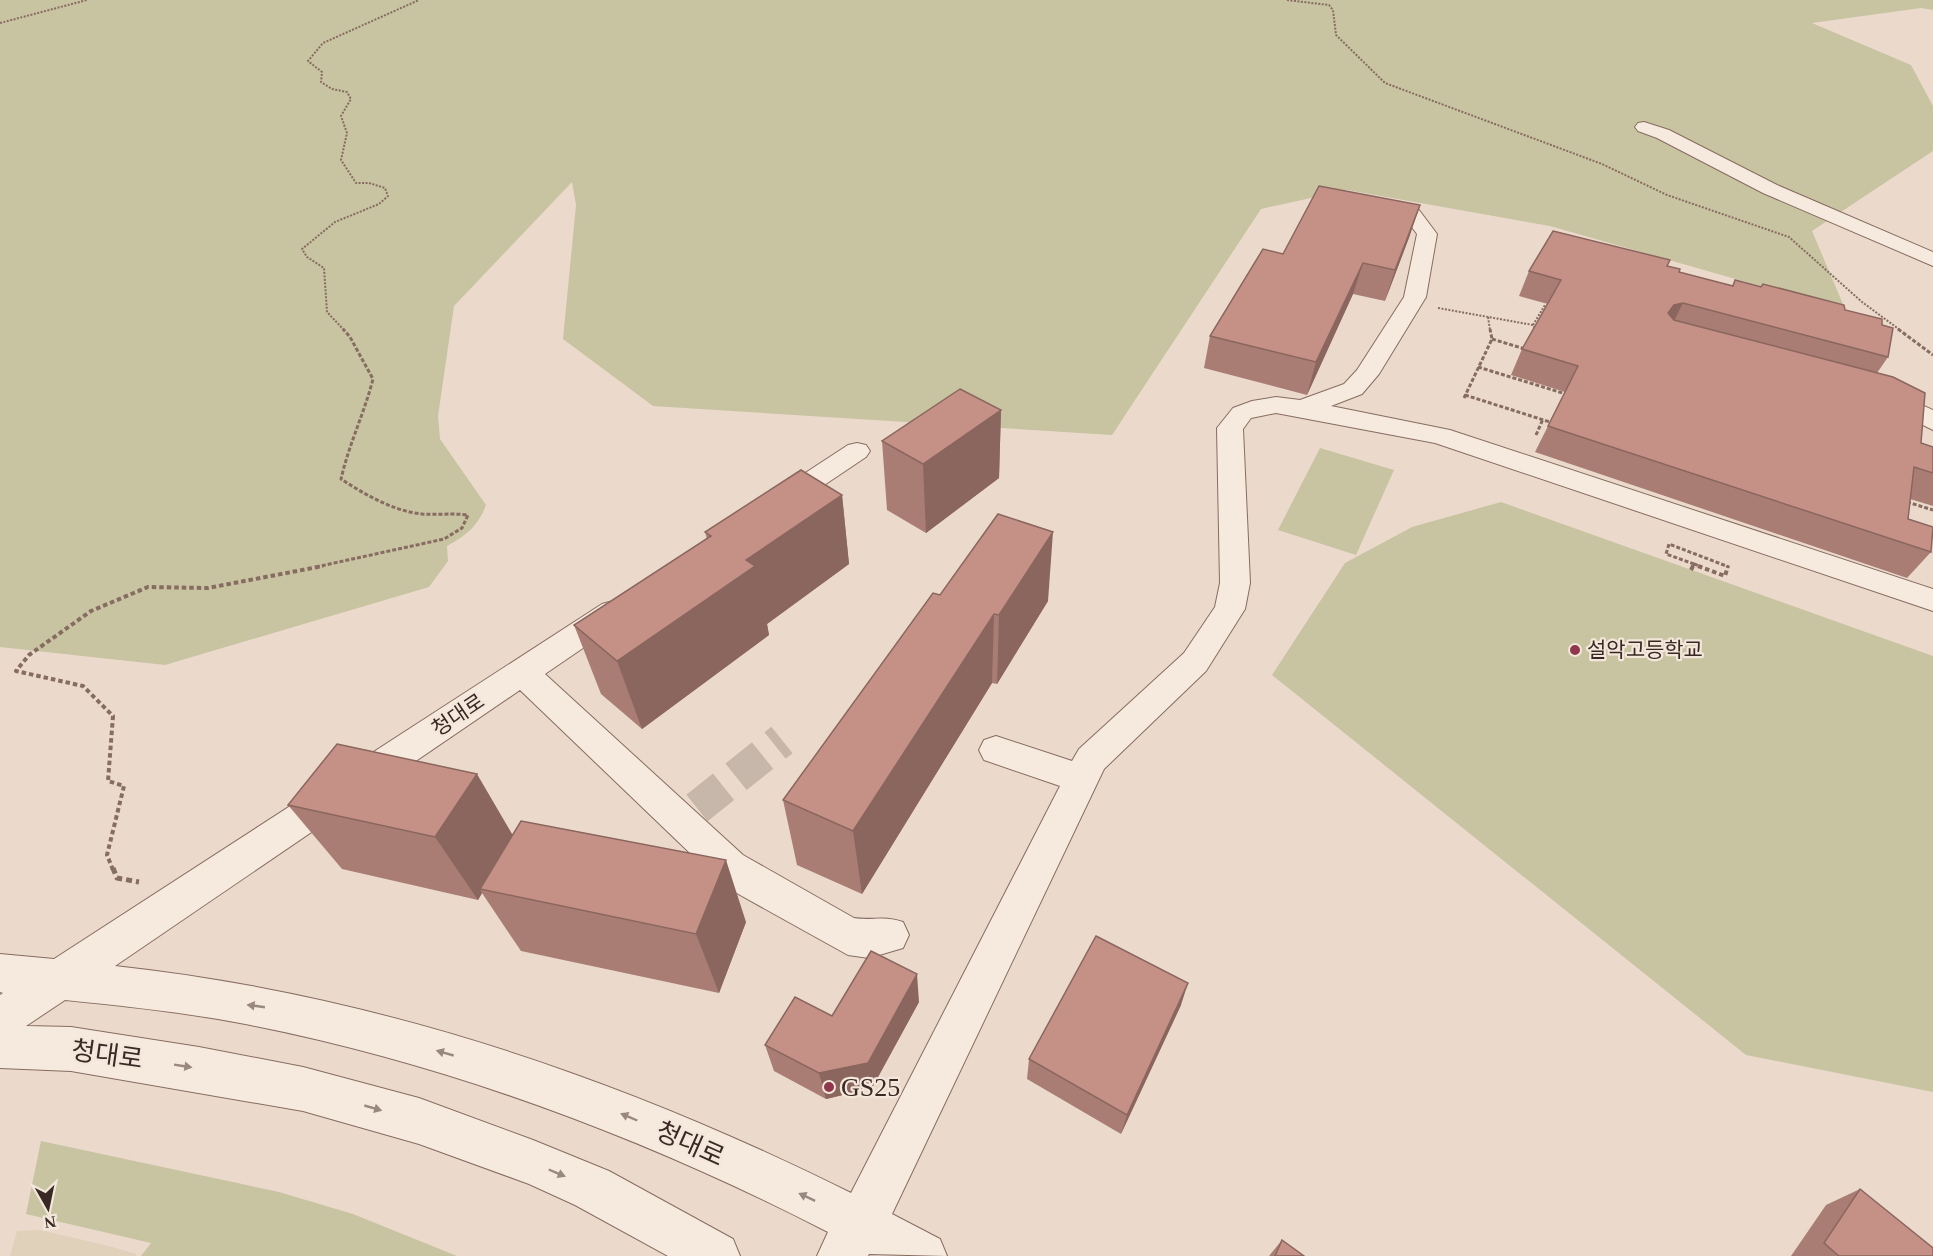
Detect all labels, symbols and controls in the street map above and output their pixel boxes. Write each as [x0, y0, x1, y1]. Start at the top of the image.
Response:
place label: 설악고등학교 [1587, 638, 1703, 662]
marker: 설악고등학교 [1568, 643, 1582, 657]
street label: 청대로 [427, 689, 489, 741]
one-way arrow [246, 1002, 265, 1011]
street label: 청대로 [69, 1036, 145, 1074]
one-way arrow [436, 1048, 454, 1057]
one-way arrow [174, 1062, 193, 1071]
place label: GS25 [841, 1073, 900, 1102]
marker: GS25 [822, 1080, 836, 1094]
one-way arrow [365, 1104, 383, 1113]
one-way arrow [620, 1112, 638, 1122]
street label: 청대로 [651, 1116, 729, 1172]
one-way arrow [548, 1169, 566, 1178]
north arrow [18, 1178, 78, 1238]
one-way arrow [798, 1193, 815, 1202]
text: N [43, 1213, 57, 1232]

